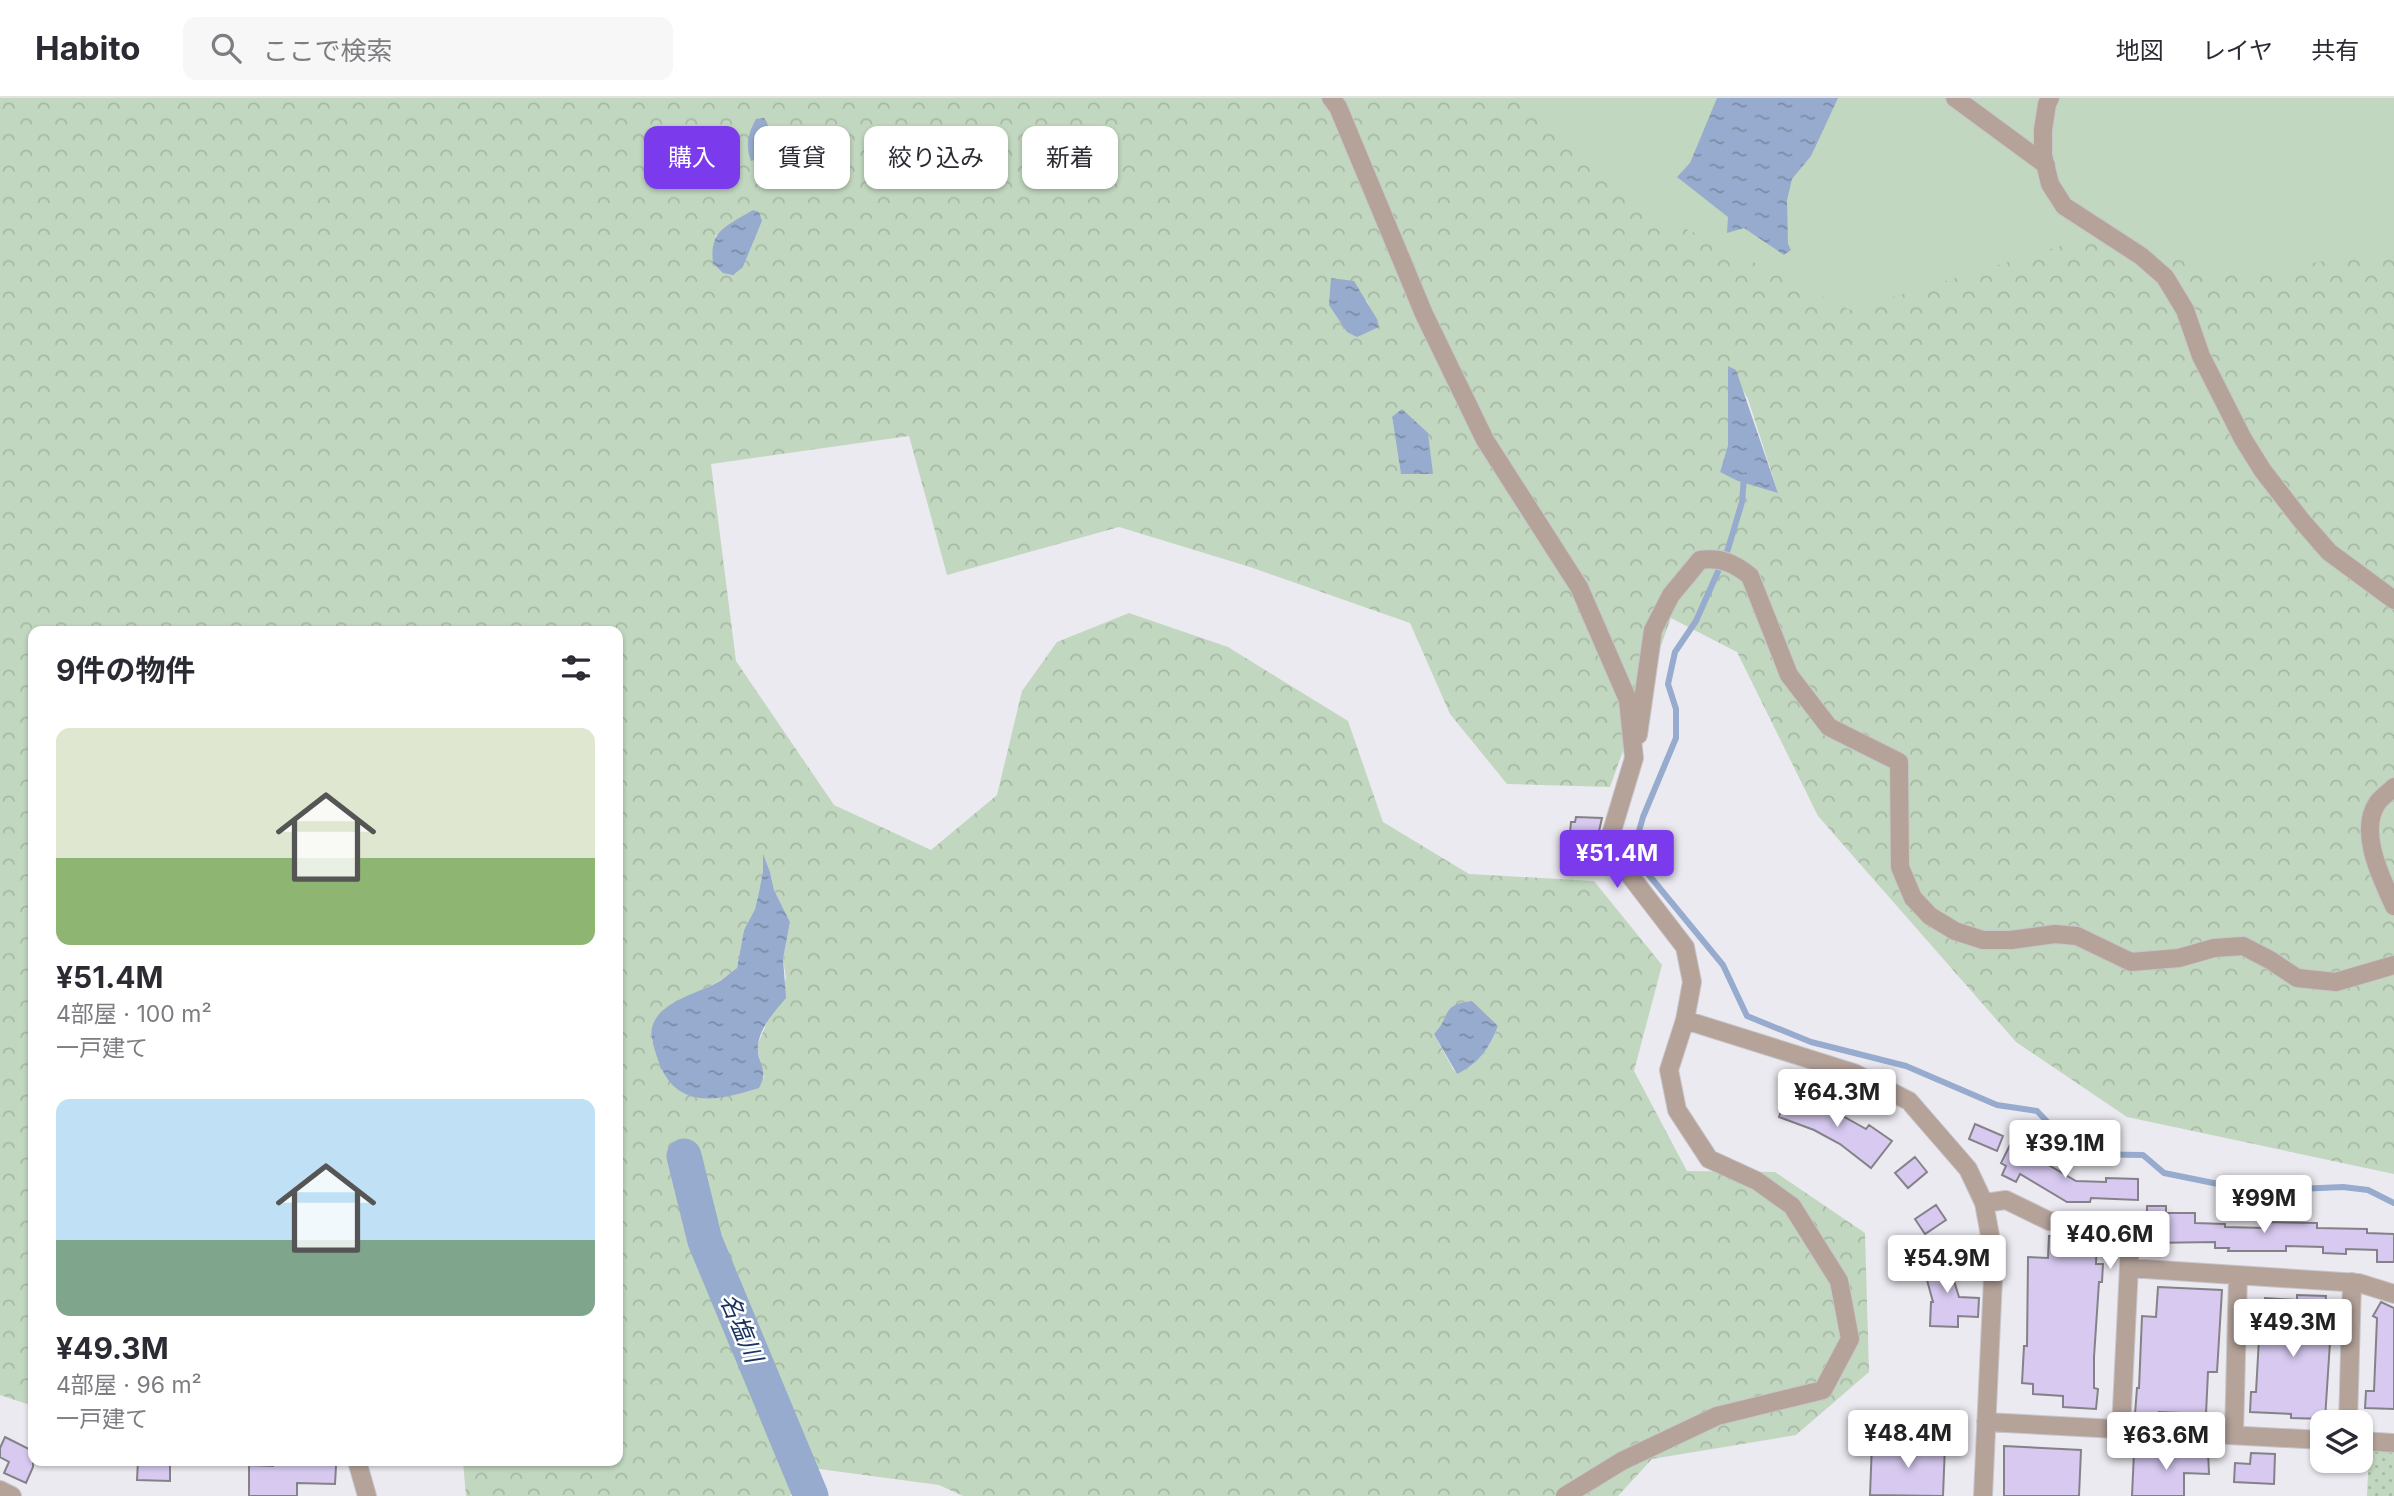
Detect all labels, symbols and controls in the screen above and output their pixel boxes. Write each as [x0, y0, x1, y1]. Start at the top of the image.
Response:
search box [183, 17, 673, 80]
text: Habito [35, 28, 141, 68]
icon: search [207, 29, 245, 67]
text: ここで検索 [263, 35, 393, 66]
text: 地図 [2116, 36, 2164, 65]
text: レイヤ [2202, 36, 2273, 65]
text: 共有 [2311, 36, 2359, 65]
chip: 購入 [644, 126, 740, 189]
chip: 賃貸 [754, 126, 850, 189]
chip: 絞り込み [864, 126, 1008, 189]
chip: 新着 [1022, 126, 1118, 189]
icon: filters [557, 649, 595, 687]
text: 9件の物件 [56, 652, 195, 688]
icon: home [263, 774, 389, 900]
pin: ¥51.4M [1560, 830, 1674, 890]
text: ¥51.4M [1576, 839, 1658, 867]
text: ¥51.4M [56, 959, 163, 995]
text: 4部屋 · 100 m² [56, 1000, 212, 1028]
text: 一戸建て [56, 1034, 148, 1062]
pin: ¥64.3M [1780, 1070, 1894, 1129]
text: ¥64.3M [1794, 1078, 1880, 1106]
pin: ¥39.1M [2008, 1121, 2122, 1180]
text: ¥39.1M [2025, 1129, 2105, 1157]
icon: home [263, 1145, 389, 1271]
pin: ¥99M [2223, 1176, 2305, 1235]
text: ¥99M [2232, 1184, 2296, 1212]
pin: ¥40.6M [2053, 1212, 2167, 1271]
text: ¥40.6M [2067, 1220, 2153, 1248]
pin: ¥54.9M [1890, 1236, 2004, 1295]
text: ¥54.9M [1904, 1244, 1990, 1272]
water label: 名塩川 [714, 1289, 770, 1369]
pin: ¥49.3M [2236, 1300, 2350, 1359]
text: ¥49.3M [2250, 1308, 2336, 1336]
text: ¥49.3M [56, 1330, 169, 1366]
text: 4部屋 · 96 m² [56, 1371, 202, 1399]
text: 一戸建て [56, 1405, 148, 1433]
pin: ¥48.4M [1851, 1410, 1965, 1470]
map controls [2310, 1410, 2373, 1473]
button: layers [2310, 1410, 2373, 1473]
pin: ¥63.6M [2109, 1412, 2223, 1472]
text: ¥48.4M [1864, 1419, 1952, 1447]
text: ¥63.6M [2123, 1421, 2209, 1449]

